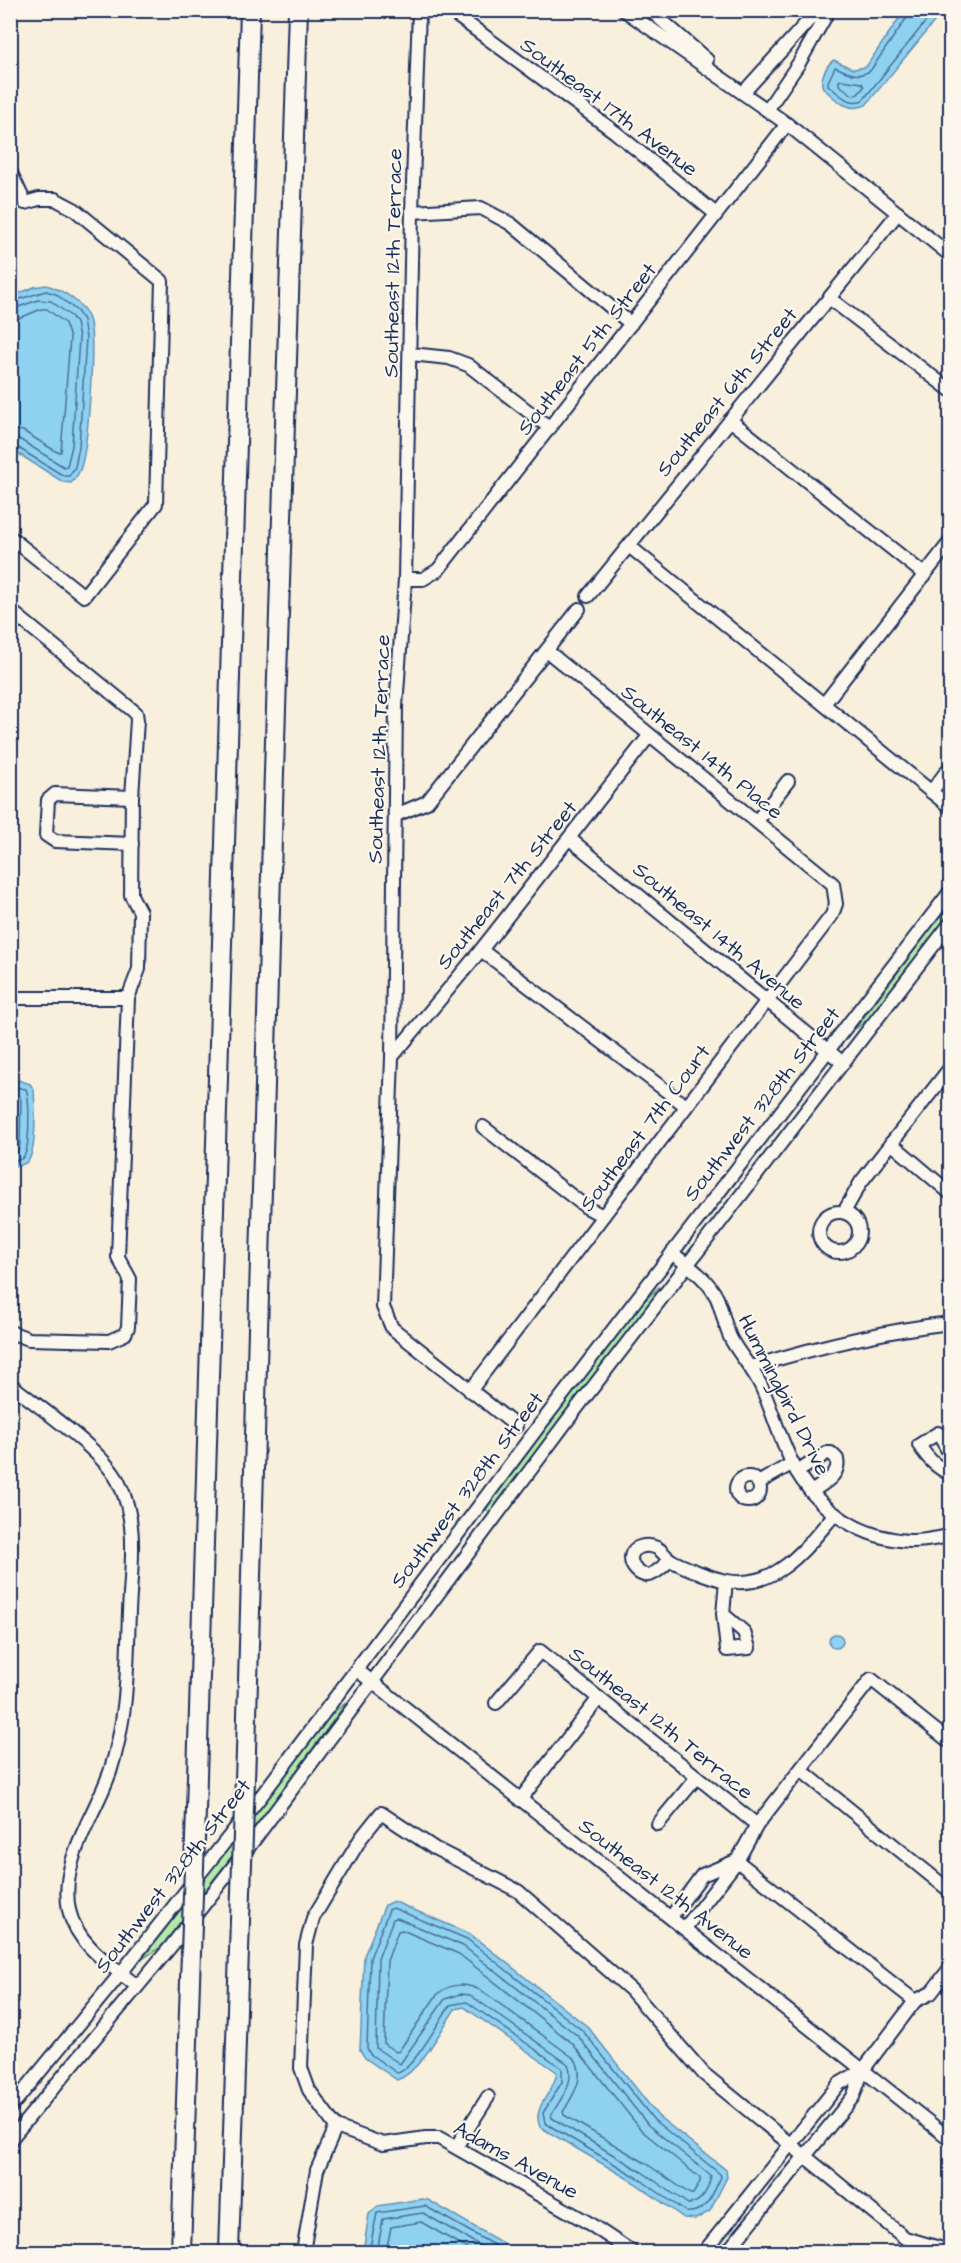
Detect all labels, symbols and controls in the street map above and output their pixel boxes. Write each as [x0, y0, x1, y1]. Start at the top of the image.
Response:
street label: Southeast 17th Avenue [514, 31, 704, 183]
street label: Southeast 12th Terrace [377, 148, 409, 378]
street label: Southeast 5th Street [511, 256, 664, 441]
street label: Southeast 6th Street [650, 301, 805, 483]
street label: Southeast 12th Terrace [361, 634, 397, 864]
street label: Southeast 14th Place [615, 678, 789, 826]
street label: Southeast 7th Street [430, 794, 584, 975]
street label: Southeast 14th Avenue [627, 855, 811, 1017]
street label: Southwest 328th Street [677, 1000, 847, 1207]
street label: Southeast 7th Court [573, 1038, 718, 1217]
street label: Hummingbird Drive [729, 1310, 837, 1481]
street label: Southwest 328th Street [383, 1385, 551, 1594]
street label: Southeast 12th Terrace [563, 1640, 759, 1806]
street label: Southwest 328th Street [88, 1772, 258, 1979]
street label: Southeast 12th Avenue [573, 1812, 759, 1966]
street label: Adams Avenue [448, 2114, 584, 2206]

